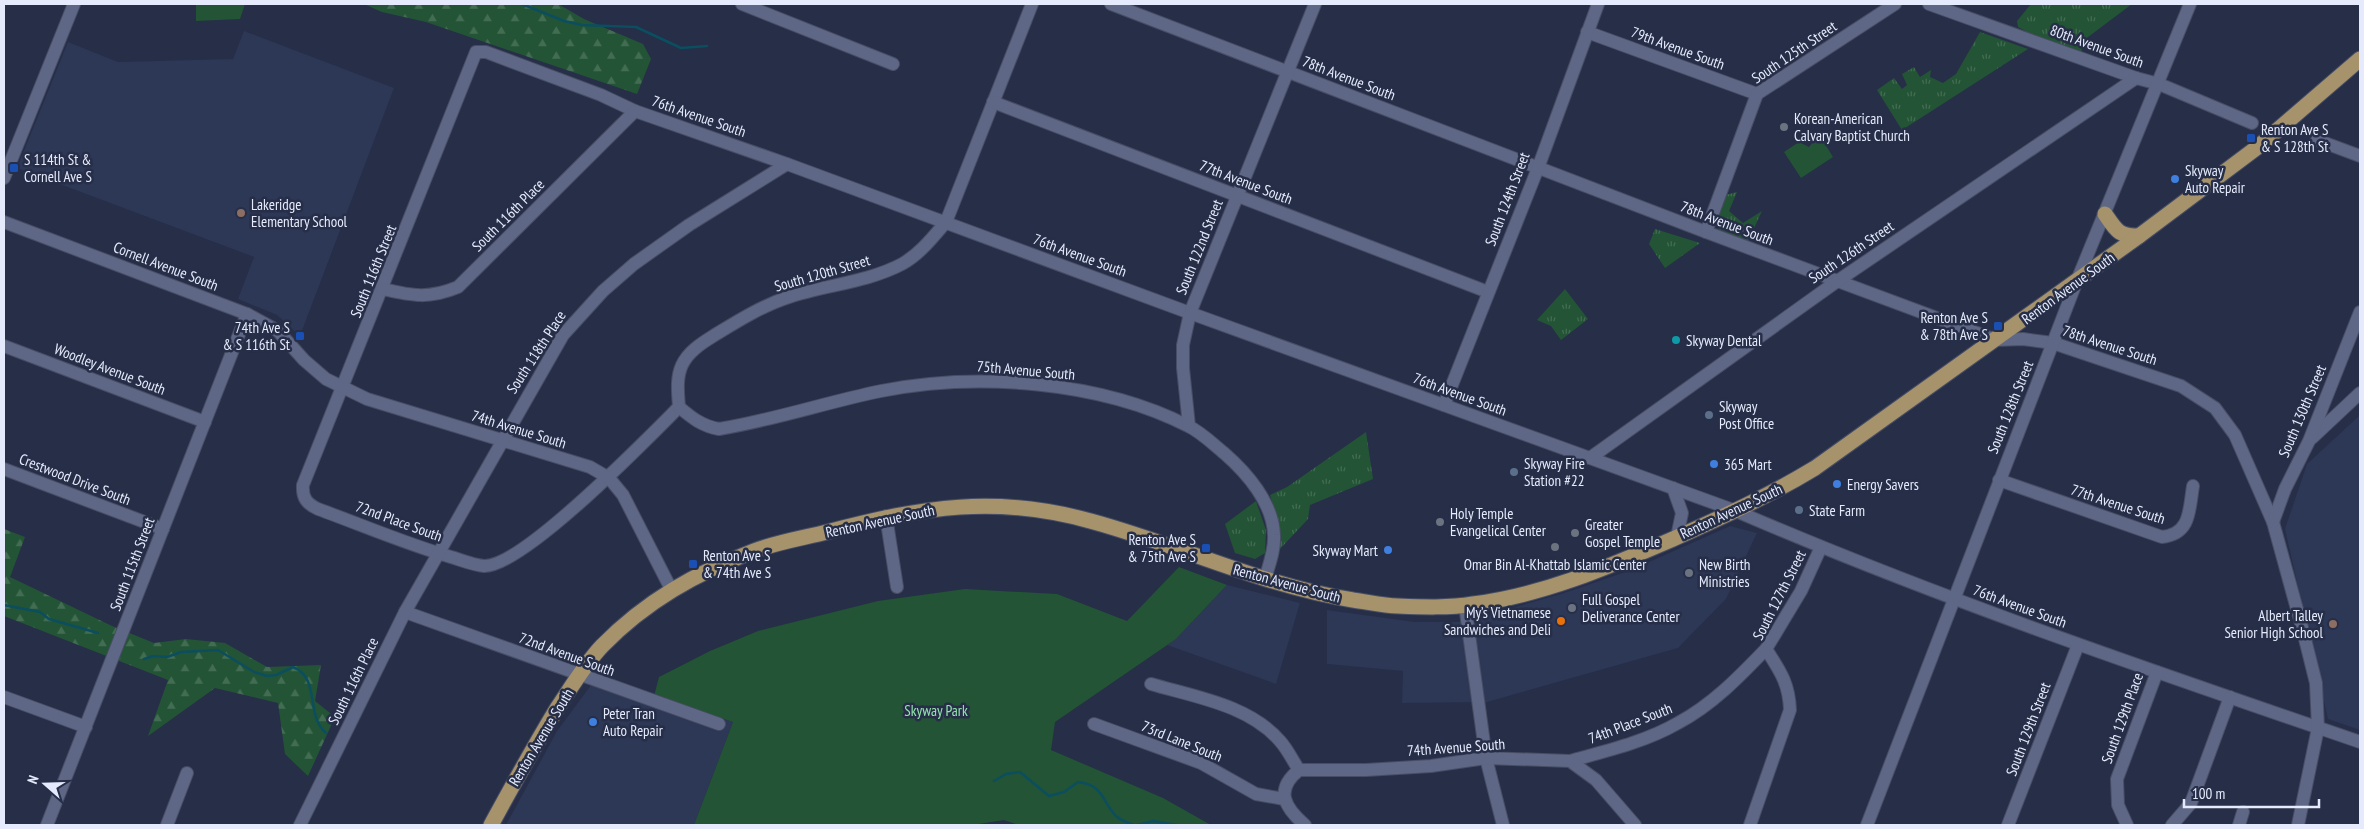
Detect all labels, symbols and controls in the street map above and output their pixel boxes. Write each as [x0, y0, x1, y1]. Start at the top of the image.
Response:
street label: South 125th Street [1748, 17, 1840, 87]
street label: 80th Avenue South [2048, 20, 2146, 72]
street label: 79th Avenue South [1629, 22, 1727, 74]
street label: 78th Avenue South [1300, 52, 1398, 104]
street label: 76th Avenue South [649, 91, 749, 141]
place label: Korean-American Calvary Baptist Church [1794, 109, 1910, 145]
place label: Renton Ave S & S 128th St [2261, 120, 2329, 156]
marker: Korean-American Calvary Baptist Church [1778, 121, 1790, 133]
marker: Renton Ave S & S 128th St [2245, 132, 2257, 144]
place label: S 114th St & Cornell Ave S [24, 150, 92, 186]
street label: South 124th Street [1480, 150, 1534, 248]
street label: 77th Avenue South [1197, 156, 1295, 208]
place label: Skyway Auto Repair [2185, 161, 2246, 197]
marker: S 114th St & Cornell Ave S [8, 162, 20, 174]
marker: Skyway Auto Repair [2169, 173, 2181, 185]
street label: South 116th Place [468, 175, 548, 255]
place label: Lakeridge Elementary School [251, 195, 348, 231]
street label: South 122nd Street [1171, 197, 1227, 297]
street label: 78th Avenue South [1678, 197, 1776, 249]
marker: Lakeridge Elementary School [235, 207, 247, 219]
street label: South 126th Street [1805, 217, 1897, 287]
street label: South 116th Street [346, 222, 400, 320]
street label: 76th Avenue South [1031, 229, 1129, 281]
street label: Cornell Avenue South [111, 237, 221, 295]
street label: Renton Avenue South [2018, 248, 2118, 328]
street label: South 120th Street [772, 250, 872, 296]
street label: South 118th Place [502, 307, 570, 397]
place label: Renton Ave S & 78th Ave S [1920, 308, 1988, 344]
place label: 74th Ave S & S 116th St [223, 318, 290, 354]
marker: Renton Ave S & 78th Ave S [1992, 320, 2004, 332]
street label: 78th Avenue South [2060, 321, 2160, 369]
marker: 74th Ave S & S 116th St [294, 330, 306, 342]
place label: Skyway Dental [1686, 331, 1762, 350]
marker: Skyway Dental [1670, 334, 1682, 346]
street label: Woodley Avenue South [52, 339, 168, 399]
street label: 75th Avenue South [976, 356, 1076, 384]
street label: South 128th Street [1983, 358, 2037, 456]
street label: South 130th Street [2274, 362, 2330, 460]
street label: 76th Avenue South [1411, 368, 1509, 420]
place label: Skyway Post Office [1719, 397, 1774, 433]
street label: 74th Avenue South [469, 406, 569, 452]
marker: Skyway Post Office [1703, 409, 1715, 421]
street label: Crestwood Drive South [16, 449, 134, 509]
place label: Skyway Fire Station #22 [1524, 454, 1585, 490]
place label: 365 Mart [1724, 455, 1772, 474]
marker: 365 Mart [1708, 458, 1720, 470]
marker: Skyway Fire Station #22 [1508, 466, 1520, 478]
place label: Energy Savers [1847, 475, 1919, 494]
marker: Energy Savers [1831, 478, 1843, 490]
street label: Renton Avenue South [1677, 479, 1785, 543]
street label: 77th Avenue South [2068, 480, 2168, 528]
street label: 72nd Place South [353, 497, 445, 545]
street label: Renton Avenue South [824, 500, 936, 542]
place label: State Farm [1809, 501, 1865, 520]
place label: Holy Temple Evangelical Center [1450, 504, 1547, 540]
marker: State Farm [1793, 504, 1805, 516]
street label: South 115th Street [105, 515, 159, 613]
place label: Greater Gospel Temple [1585, 515, 1660, 551]
marker: Holy Temple Evangelical Center [1434, 516, 1446, 528]
marker: Greater Gospel Temple [1569, 527, 1581, 539]
place label: Renton Ave S & 75th Ave S [1128, 530, 1196, 566]
place label: Skyway Mart [1313, 541, 1378, 560]
marker: Omar Bin Al-Khattab Islamic Center [1549, 541, 1561, 553]
marker: Renton Ave S & 75th Ave S [1200, 542, 1212, 554]
marker: Skyway Mart [1382, 544, 1394, 556]
place label: Renton Ave S & 74th Ave S [703, 546, 771, 582]
street label: South 127th Street [1748, 547, 1810, 643]
place label: Omar Bin Al-Khattab Islamic Center [1464, 555, 1647, 574]
place label: New Birth Ministries [1699, 555, 1750, 591]
marker: Renton Ave S & 74th Ave S [687, 558, 699, 570]
street label: Renton Avenue South [1231, 560, 1343, 606]
marker: New Birth Ministries [1683, 567, 1695, 579]
street label: 76th Avenue South [1971, 580, 2069, 632]
place label: Full Gospel Deliverance Center [1582, 590, 1680, 626]
marker: Full Gospel Deliverance Center [1566, 602, 1578, 614]
place label: My’s Vietnamese Sandwiches and Deli [1444, 603, 1551, 639]
place label: Albert Talley Senior High School [2224, 606, 2323, 642]
marker: My’s Vietnamese Sandwiches and Deli [1555, 615, 1567, 627]
marker: Albert Talley Senior High School [2327, 618, 2339, 630]
street label: 72nd Avenue South [516, 628, 618, 680]
street label: South 116th Place [324, 634, 382, 728]
street label: South 129th Place [2097, 670, 2147, 766]
street label: South 129th Street [2001, 680, 2055, 778]
street label: Renton Avenue South [504, 685, 578, 789]
street label: 74th Place South [1585, 698, 1675, 748]
park label: Skyway Park [904, 701, 968, 720]
place label: Peter Tran Auto Repair [603, 704, 664, 740]
marker: Peter Tran Auto Repair [587, 716, 599, 728]
street label: 73rd Lane South [1139, 716, 1225, 766]
street label: 74th Avenue South [1406, 734, 1506, 760]
north arrow [20, 759, 70, 809]
text: N [23, 773, 43, 786]
scale bar [2184, 776, 2319, 808]
text: 100 m [2192, 784, 2225, 803]

